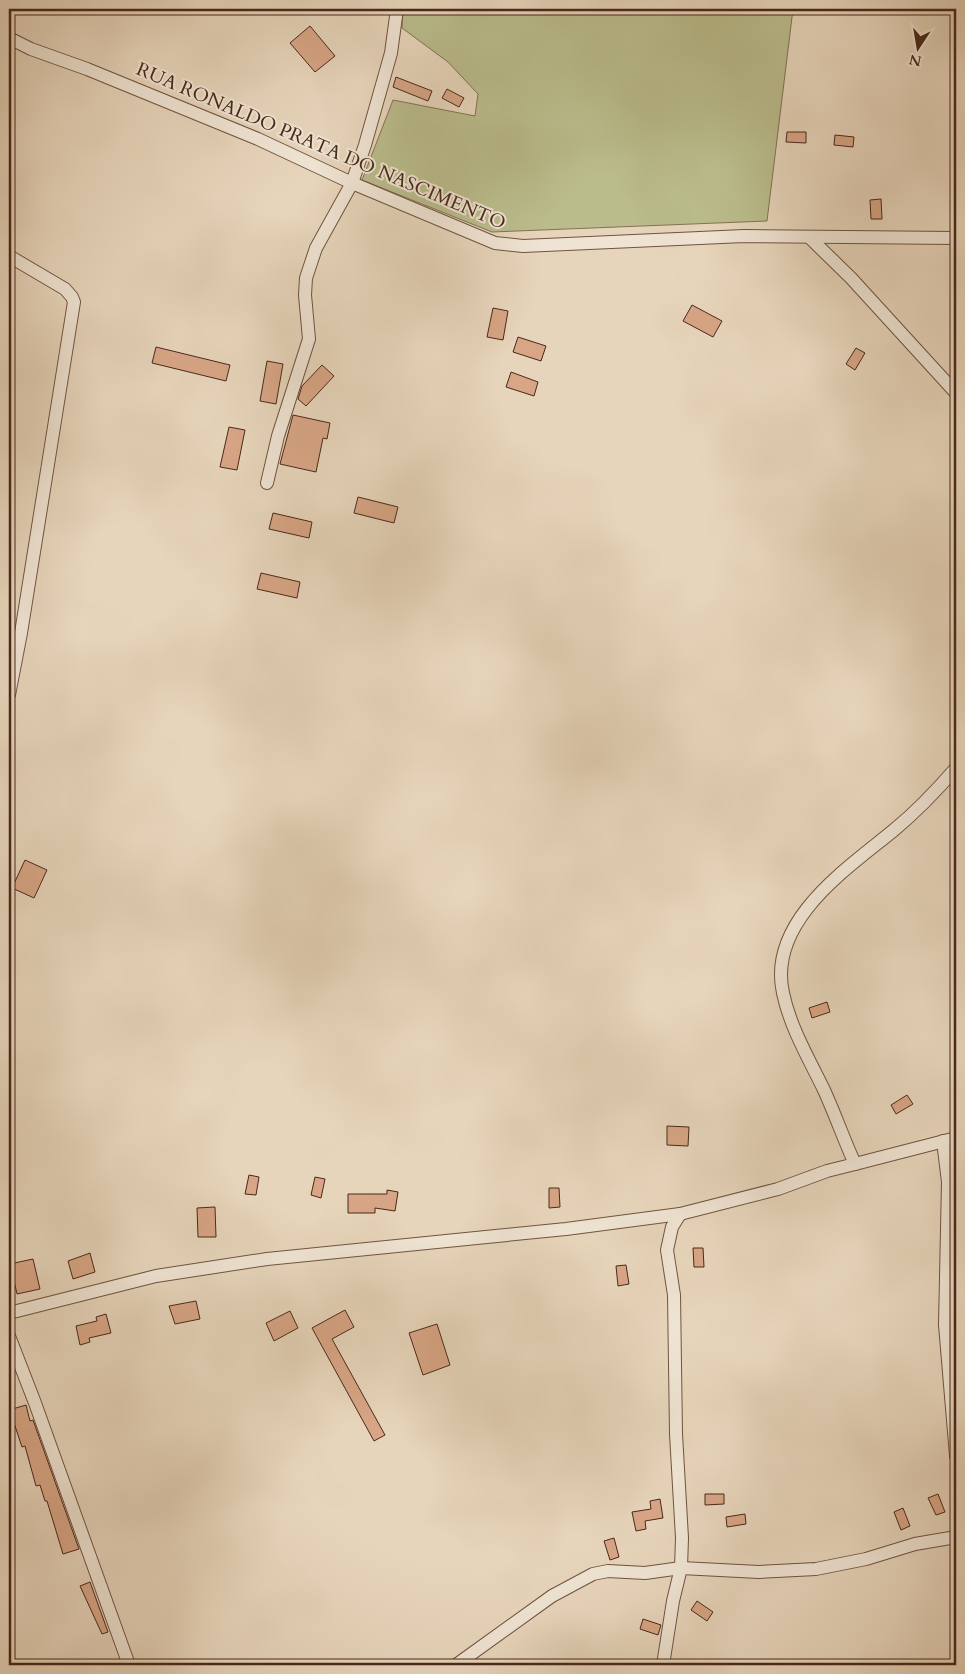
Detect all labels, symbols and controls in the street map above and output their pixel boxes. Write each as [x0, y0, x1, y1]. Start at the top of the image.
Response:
north arrow [892, 22, 942, 72]
text: N [907, 50, 923, 71]
street label: RUA RONALDO PRATA DO NASCIMENTO [132, 56, 510, 236]

